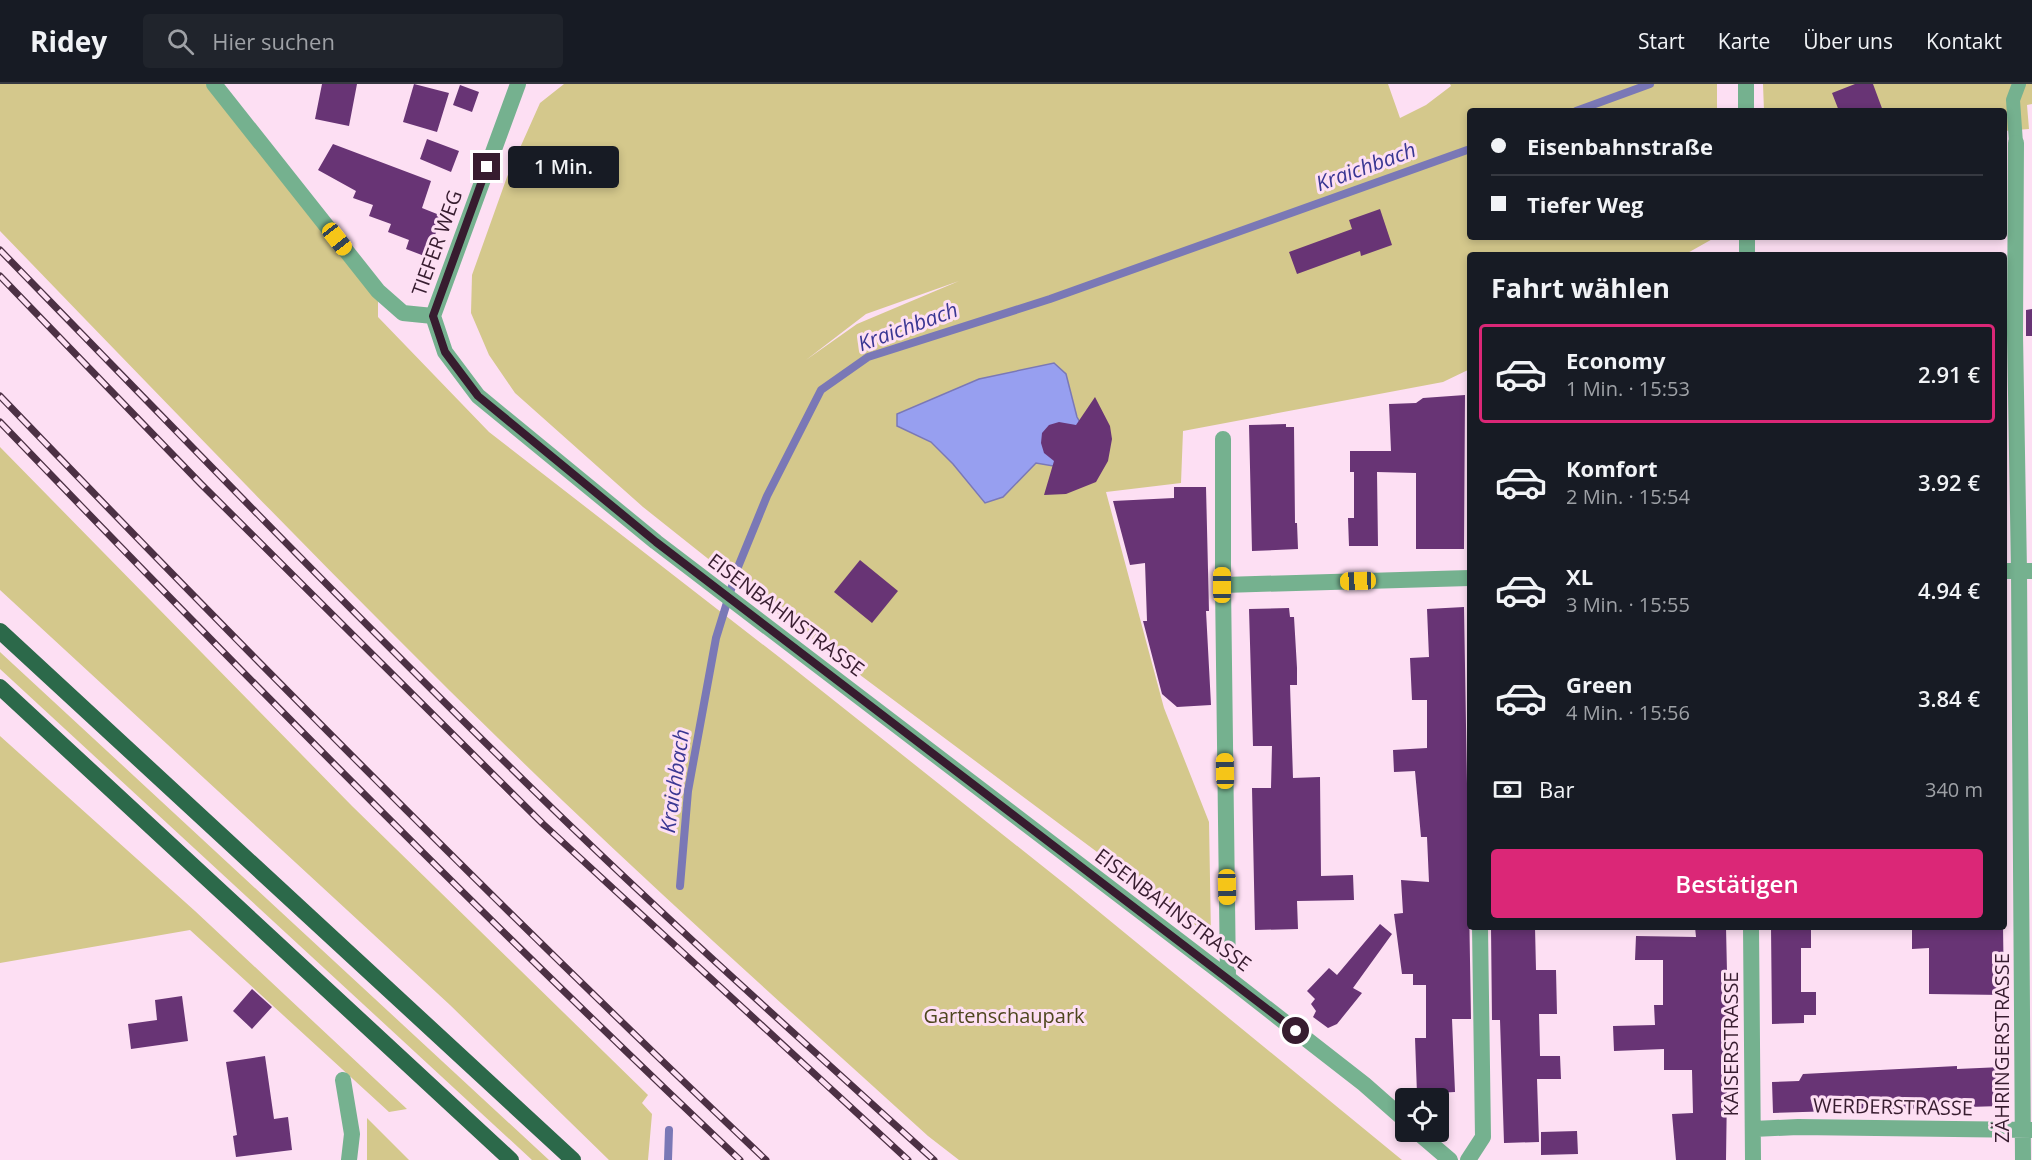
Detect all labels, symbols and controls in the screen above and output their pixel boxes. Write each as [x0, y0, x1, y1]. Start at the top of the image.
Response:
search box [143, 14, 563, 68]
text: Ridey [30, 22, 107, 60]
icon: search [164, 25, 197, 58]
text: Hier suchen [212, 26, 335, 56]
text: Start [1638, 27, 1685, 55]
text: Karte [1718, 27, 1770, 55]
text: Über uns [1803, 27, 1893, 55]
text: Kontakt [1926, 27, 2002, 55]
text: Eisenbahnstraße [1527, 131, 1713, 161]
water label: Kraichbach [1312, 135, 1420, 197]
callout: 1 Min. [508, 146, 619, 188]
route end [473, 153, 500, 180]
text: 1 Min. [534, 153, 593, 180]
street label: TIEFER WEG [405, 186, 468, 300]
text: Tiefer Weg [1527, 189, 1643, 219]
car [319, 219, 355, 259]
text: Fahrt wählen [1491, 269, 1670, 306]
water label: Kraichbach [854, 295, 962, 357]
text: Economy [1566, 345, 1665, 375]
icon: car [1494, 347, 1548, 401]
text: 2.91 € [1918, 359, 1980, 389]
text: 1 Min. · 15:53 [1566, 375, 1690, 402]
text: Komfort [1566, 453, 1658, 483]
icon: car [1494, 455, 1548, 509]
text: 3.92 € [1918, 467, 1980, 497]
text: 2 Min. · 15:54 [1566, 483, 1690, 510]
street label: EISENBAHNSTRASSE [703, 547, 870, 682]
text: XL [1566, 561, 1593, 591]
icon: car [1494, 563, 1548, 617]
car [1213, 567, 1231, 603]
car [1340, 571, 1376, 591]
text: 4.94 € [1918, 575, 1980, 605]
text: 3 Min. · 15:55 [1566, 591, 1690, 618]
text: Green [1566, 669, 1632, 699]
icon: car [1494, 671, 1548, 725]
text: 3.84 € [1918, 683, 1980, 713]
text: 4 Min. · 15:56 [1566, 699, 1690, 726]
water label: Kraichbach [653, 727, 695, 835]
car [1216, 753, 1234, 789]
icon: cash [1491, 773, 1524, 806]
text: Bar [1539, 774, 1574, 804]
text: 340 m [1925, 776, 1983, 803]
street label: EISENBAHNSTRASSE [1090, 842, 1257, 977]
button: Bestätigen [1491, 849, 1983, 918]
car [1218, 869, 1236, 905]
street label: ZÄHRINGERSTRASSE [1988, 953, 2015, 1143]
street label: KAISERSTRASSE [1717, 972, 1744, 1116]
park label: Gartenschaupark [923, 1002, 1085, 1029]
route start [1282, 1017, 1309, 1044]
map controls [1395, 1088, 1449, 1142]
button: locate [1395, 1088, 1449, 1142]
street label: WERDERSTRASSE [1813, 1092, 1973, 1121]

